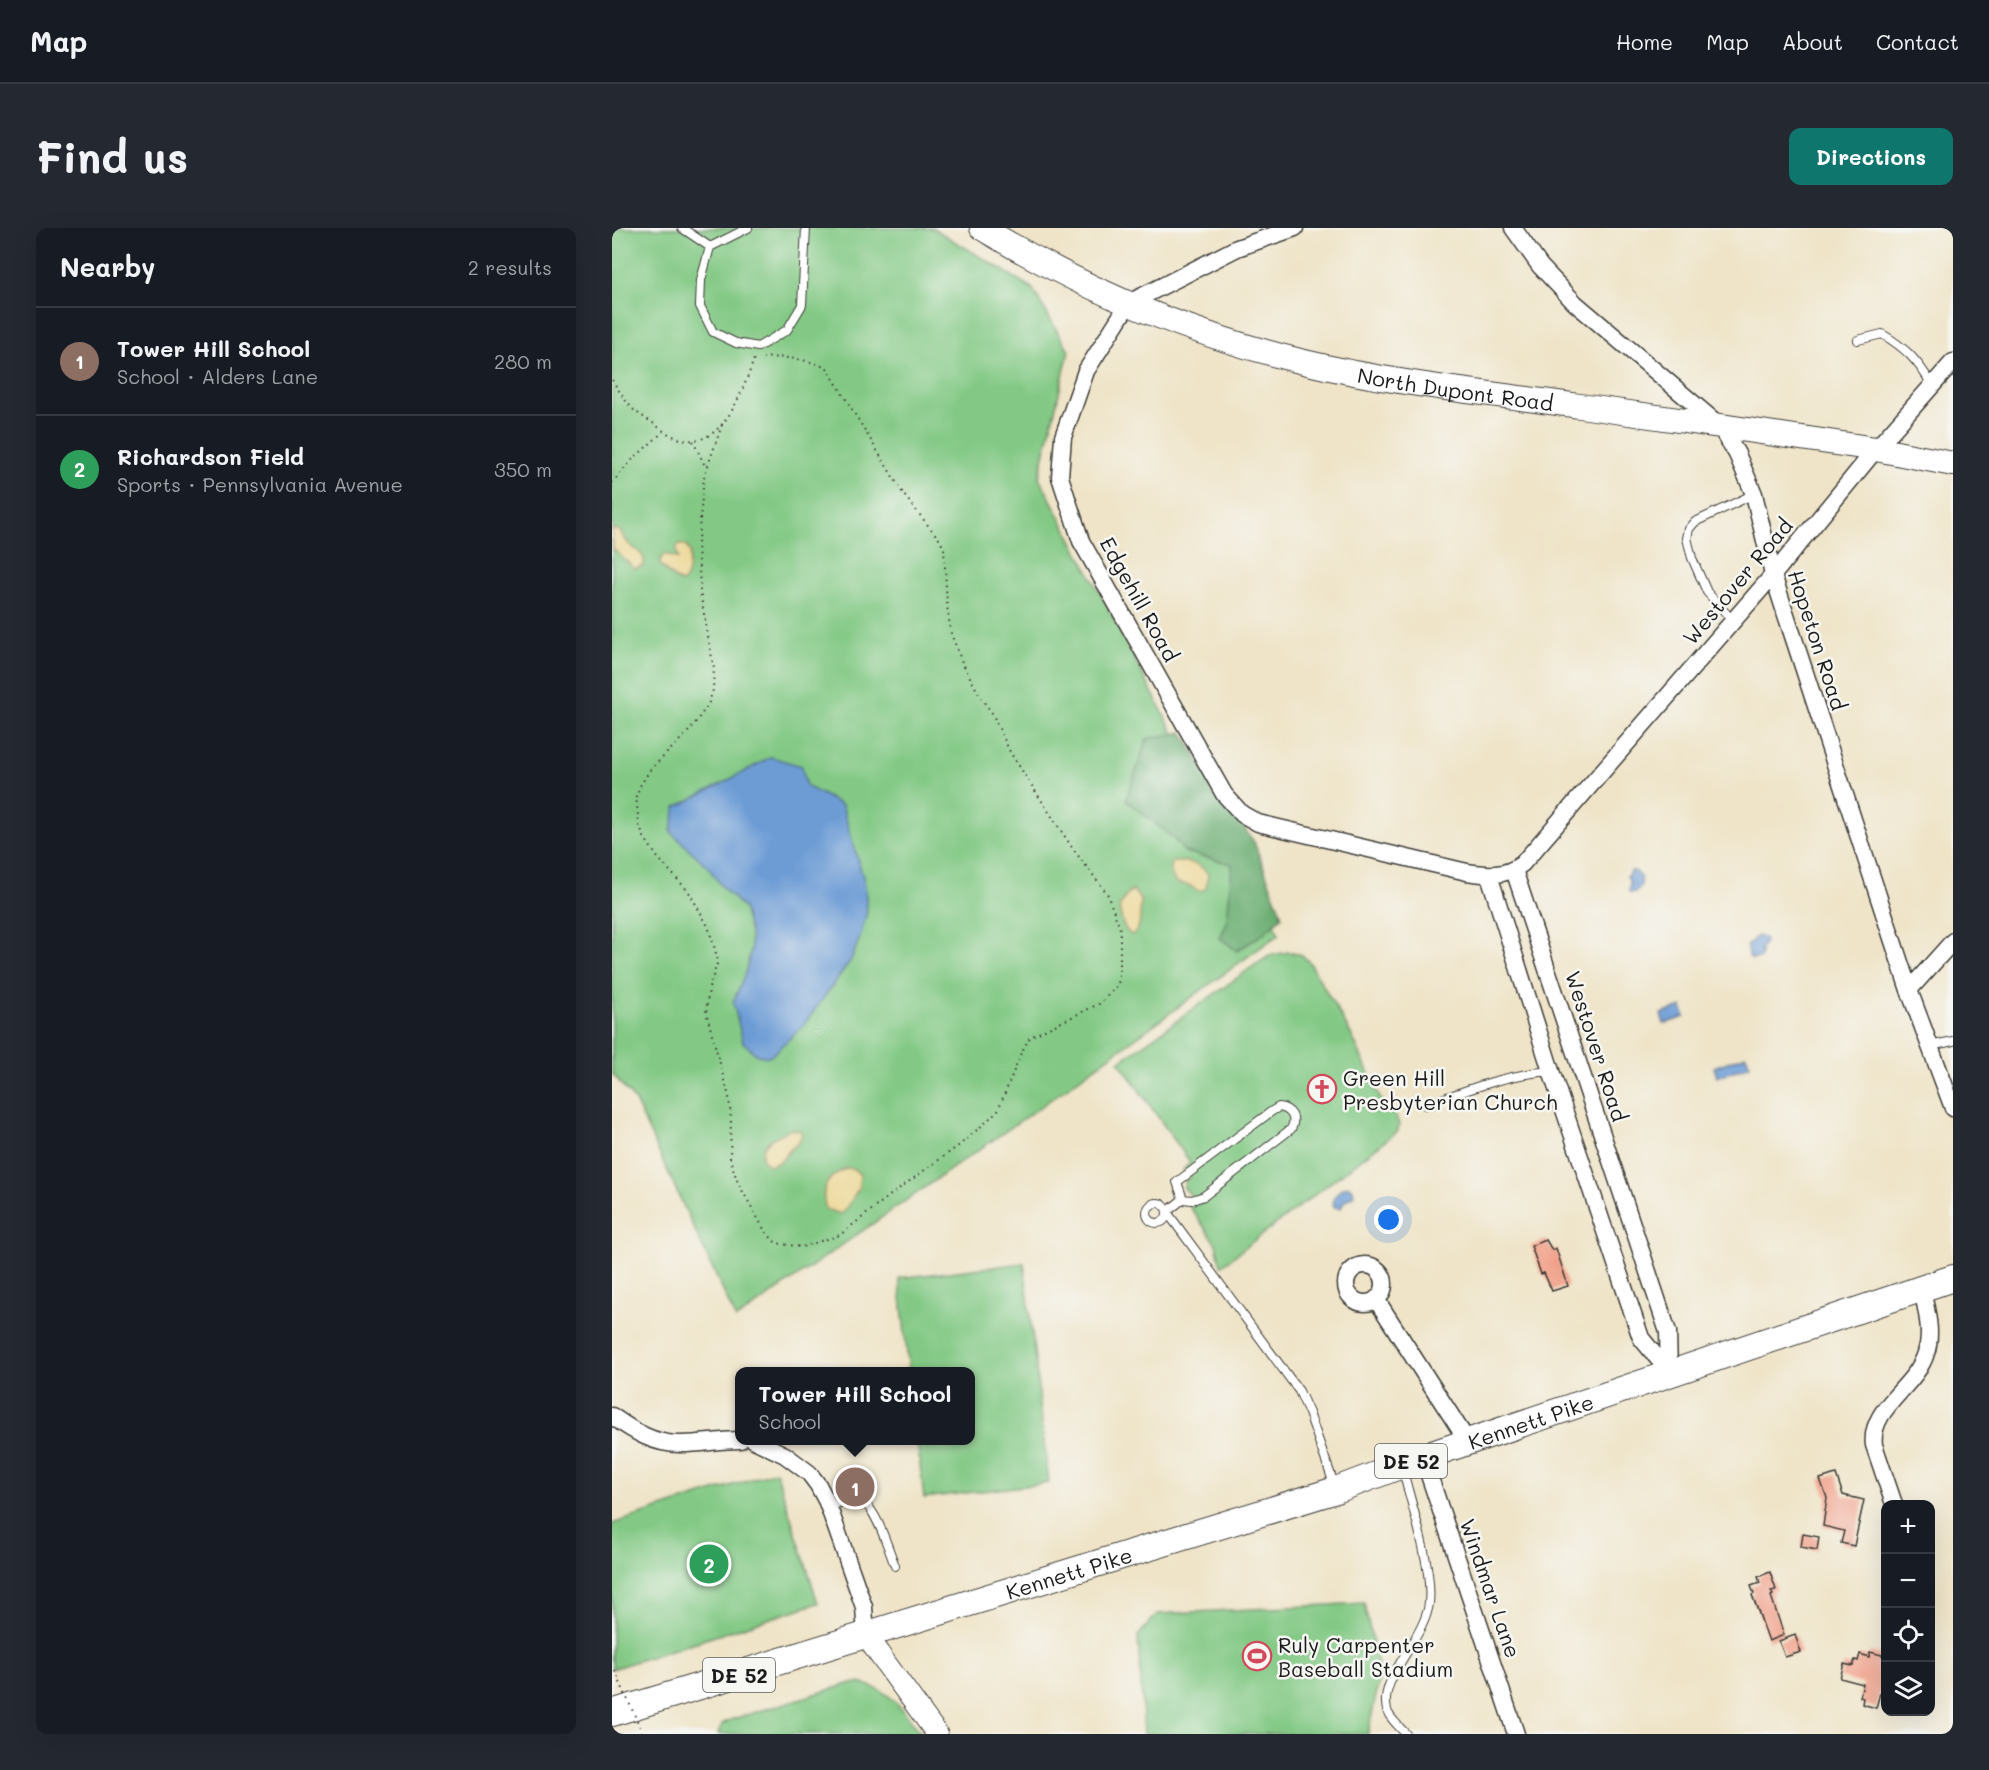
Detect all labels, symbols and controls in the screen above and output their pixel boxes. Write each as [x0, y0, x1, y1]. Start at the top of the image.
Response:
text: Map [30, 23, 87, 59]
text: Home [1616, 28, 1673, 55]
text: Map [1706, 28, 1749, 55]
text: About [1782, 28, 1843, 55]
text: Contact [1876, 28, 1959, 55]
button: Directions [1789, 128, 1953, 185]
text: Find us [36, 129, 188, 184]
text: Nearby [60, 250, 155, 284]
text: 2 results [468, 254, 552, 280]
text: Tower Hill School [117, 334, 310, 363]
text: 1 [75, 348, 84, 374]
text: 280 m [494, 348, 552, 374]
street label: North Dupont Road [1355, 360, 1555, 416]
text: School · Alders Lane [117, 363, 318, 389]
text: Richardson Field [117, 442, 304, 471]
text: 2 [74, 456, 85, 482]
text: 350 m [494, 456, 552, 482]
text: Sports · Pennsylvania Avenue [117, 471, 403, 497]
street label: Westover Road [1676, 512, 1798, 650]
street label: Edgehill Road [1095, 532, 1185, 666]
street label: Hopeton Road [1783, 567, 1853, 713]
street label: Westover Road [1560, 967, 1634, 1125]
place label: Green Hill Presbyterian Church [1343, 1064, 1558, 1115]
church icon: Green Hill Presbyterian Church [1306, 1073, 1338, 1105]
your location [1374, 1205, 1403, 1234]
popup [735, 1367, 975, 1445]
text: Tower Hill School [758, 1379, 952, 1408]
street label: Kennett Pike [1464, 1387, 1597, 1454]
text: School [758, 1408, 821, 1434]
road number: DE 52 [1375, 1444, 1447, 1478]
pin: 1 [836, 1464, 874, 1510]
map controls [1881, 1500, 1935, 1716]
button: + [1881, 1500, 1935, 1554]
street label: Windmar Lane [1455, 1515, 1527, 1661]
street label: Kennett Pike [1002, 1540, 1135, 1604]
pin: 2 [690, 1542, 728, 1586]
button: − [1881, 1554, 1935, 1608]
button: locate [1881, 1608, 1935, 1662]
place label: Ruly Carpenter Baseball Stadium [1278, 1631, 1453, 1682]
sports icon: Ruly Carpenter Baseball Stadium [1241, 1640, 1273, 1672]
road number: DE 52 [703, 1658, 775, 1692]
button: layers [1881, 1662, 1935, 1716]

